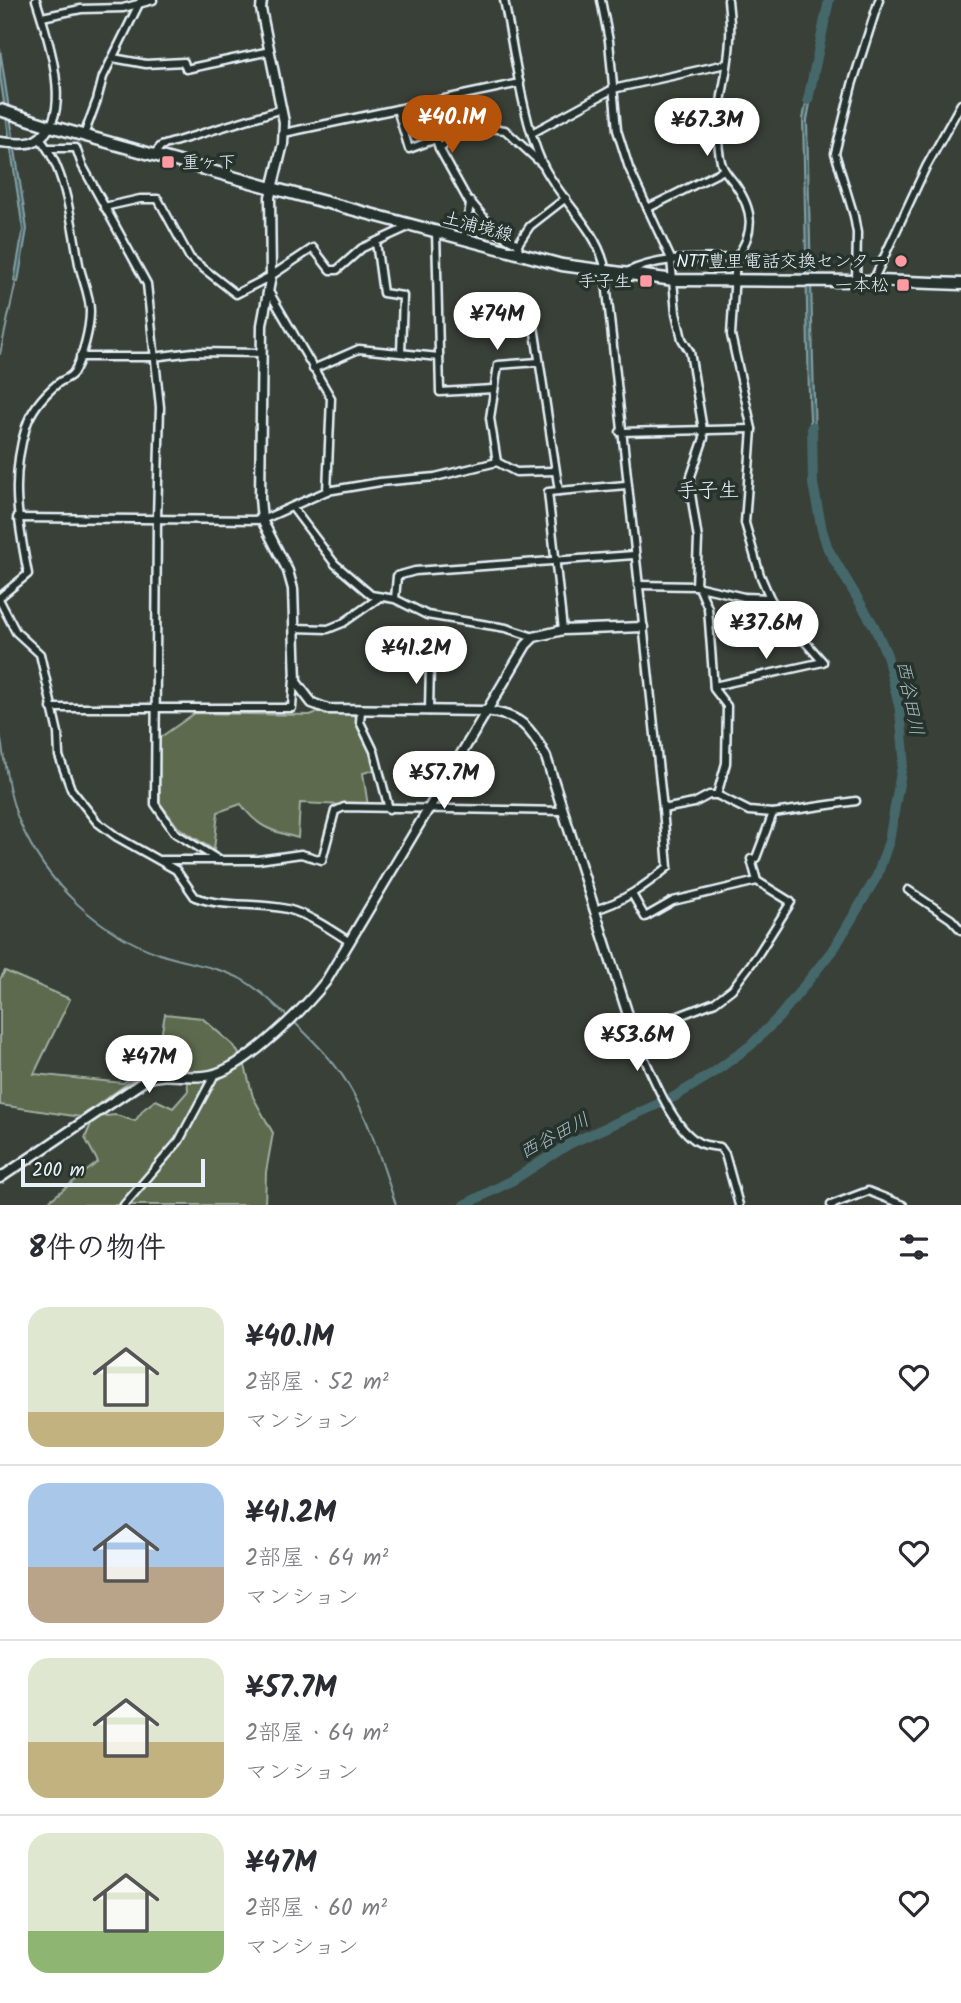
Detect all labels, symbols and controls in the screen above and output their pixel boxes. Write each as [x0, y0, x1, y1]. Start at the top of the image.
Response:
pin: ¥40.1M [395, 96, 509, 155]
pin: ¥67.3M [650, 99, 764, 158]
text: ¥40.1M [418, 100, 486, 136]
text: ¥67.3M [671, 103, 743, 139]
place label: 重ヶ下 [182, 149, 236, 178]
marker: 重ヶ下 [160, 154, 176, 170]
street label: 土浦境線 [439, 204, 516, 251]
place label: NTT豊里電話交換センター [676, 248, 887, 277]
marker: NTT豊里電話交換センター [893, 253, 909, 269]
place label: 手子生 [578, 268, 632, 297]
place label: 一本松 [835, 272, 889, 301]
marker: 手子生 [638, 273, 654, 289]
marker: 一本松 [895, 277, 911, 293]
pin: ¥74M [456, 292, 538, 352]
text: ¥74M [470, 297, 524, 333]
district label: 手子生 [677, 475, 740, 508]
pin: ¥37.6M [709, 602, 823, 661]
text: ¥37.6M [730, 606, 802, 642]
pin: ¥41.2M [359, 626, 473, 686]
text: ¥41.2M [381, 631, 451, 667]
water label: 西谷田川 [887, 658, 931, 739]
pin: ¥57.7M [387, 752, 501, 811]
text: ¥57.7M [409, 756, 479, 792]
pin: ¥53.6M [580, 1014, 694, 1073]
text: ¥53.6M [600, 1018, 674, 1054]
pin: ¥47M [108, 1036, 190, 1095]
text: ¥47M [122, 1040, 176, 1076]
water label: 西谷田川 [514, 1106, 596, 1168]
scale bar [21, 1156, 205, 1188]
text: 200 m [32, 1156, 85, 1186]
text: 8件の物件 [28, 1225, 166, 1273]
icon: filters [895, 1228, 933, 1266]
text: ¥40.1M [245, 1314, 334, 1362]
icon: home [84, 1335, 168, 1419]
icon: heart [895, 1358, 933, 1396]
text: 2部屋 · 52 m² [245, 1365, 389, 1401]
text: マンション [245, 1404, 359, 1440]
text: ¥41.2M [245, 1490, 336, 1538]
icon: home [84, 1511, 168, 1595]
icon: heart [895, 1534, 933, 1572]
text: 2部屋 · 64 m² [245, 1541, 388, 1577]
text: マンション [245, 1580, 359, 1616]
text: ¥57.7M [245, 1665, 337, 1713]
icon: home [84, 1686, 168, 1770]
icon: heart [895, 1709, 933, 1747]
text: 2部屋 · 64 m² [245, 1716, 388, 1752]
text: マンション [245, 1755, 359, 1791]
text: ¥47M [245, 1840, 317, 1888]
icon: home [84, 1861, 168, 1945]
icon: heart [895, 1884, 933, 1922]
text: 2部屋 · 60 m² [245, 1891, 387, 1927]
text: マンション [245, 1930, 359, 1966]

